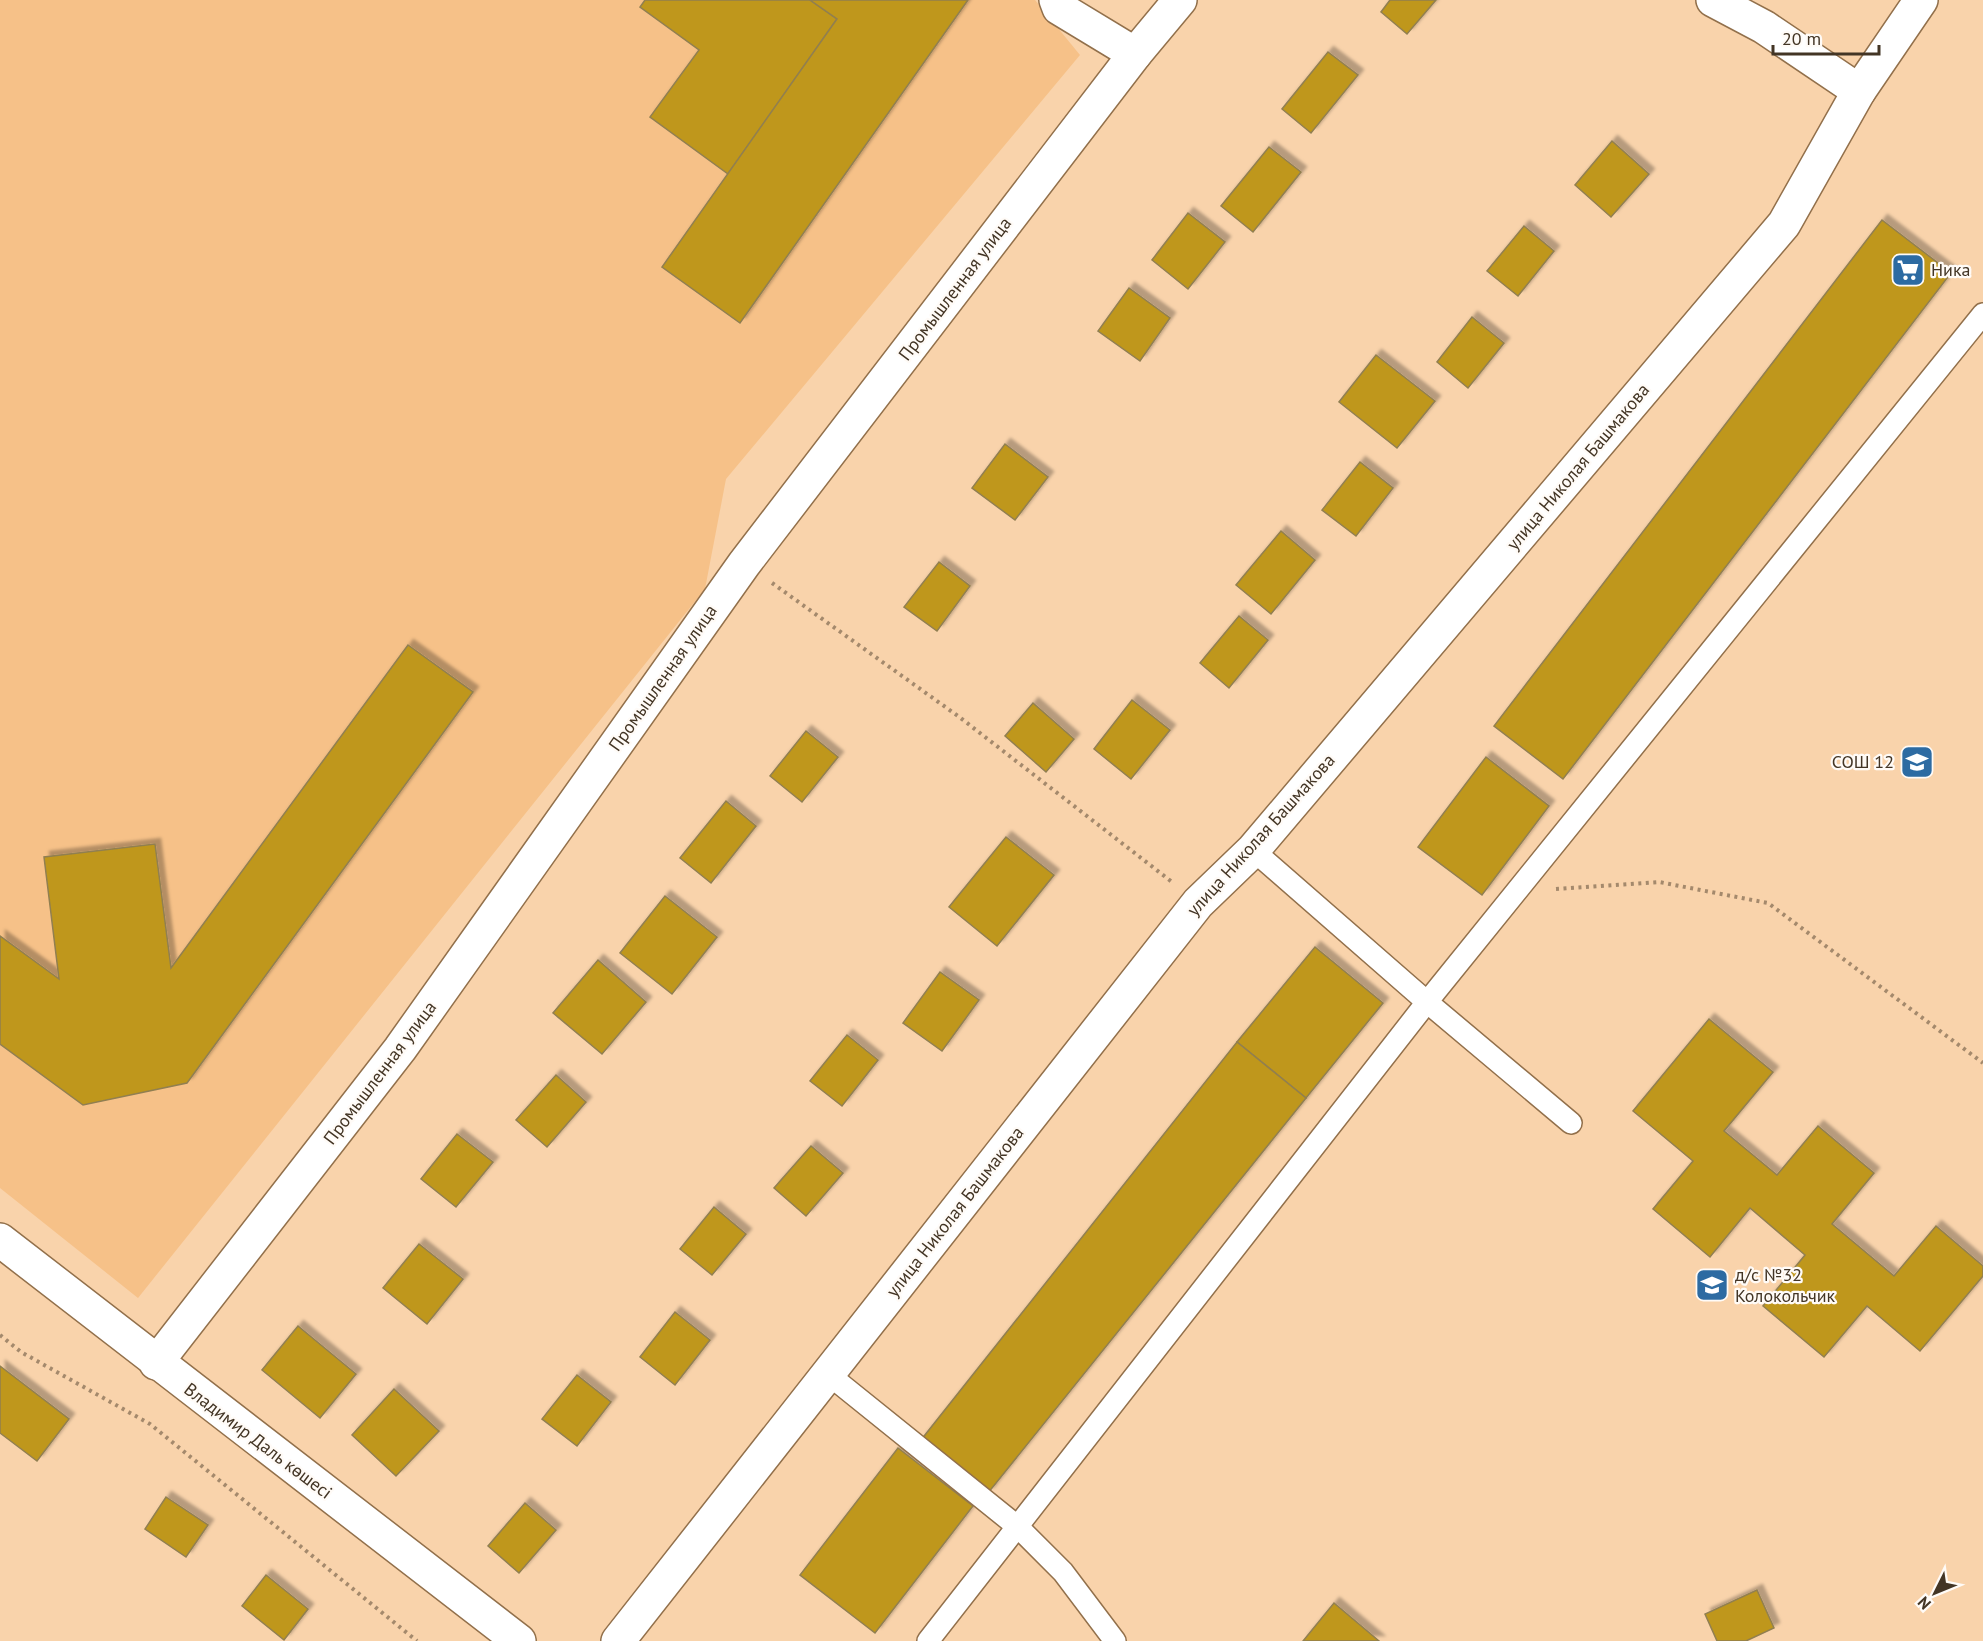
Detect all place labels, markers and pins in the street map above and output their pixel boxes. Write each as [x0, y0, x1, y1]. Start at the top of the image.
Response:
supermarket icon: Ника [1890, 252, 1926, 288]
place label: Ника [1931, 258, 1970, 281]
school or university icon: СОШ 12 [1899, 744, 1935, 780]
place label: СОШ 12 [1832, 750, 1894, 773]
place label: д/с №32 Колокольчик [1735, 1263, 1836, 1307]
school or university icon: д/с №32 Колокольчик [1694, 1267, 1730, 1303]

